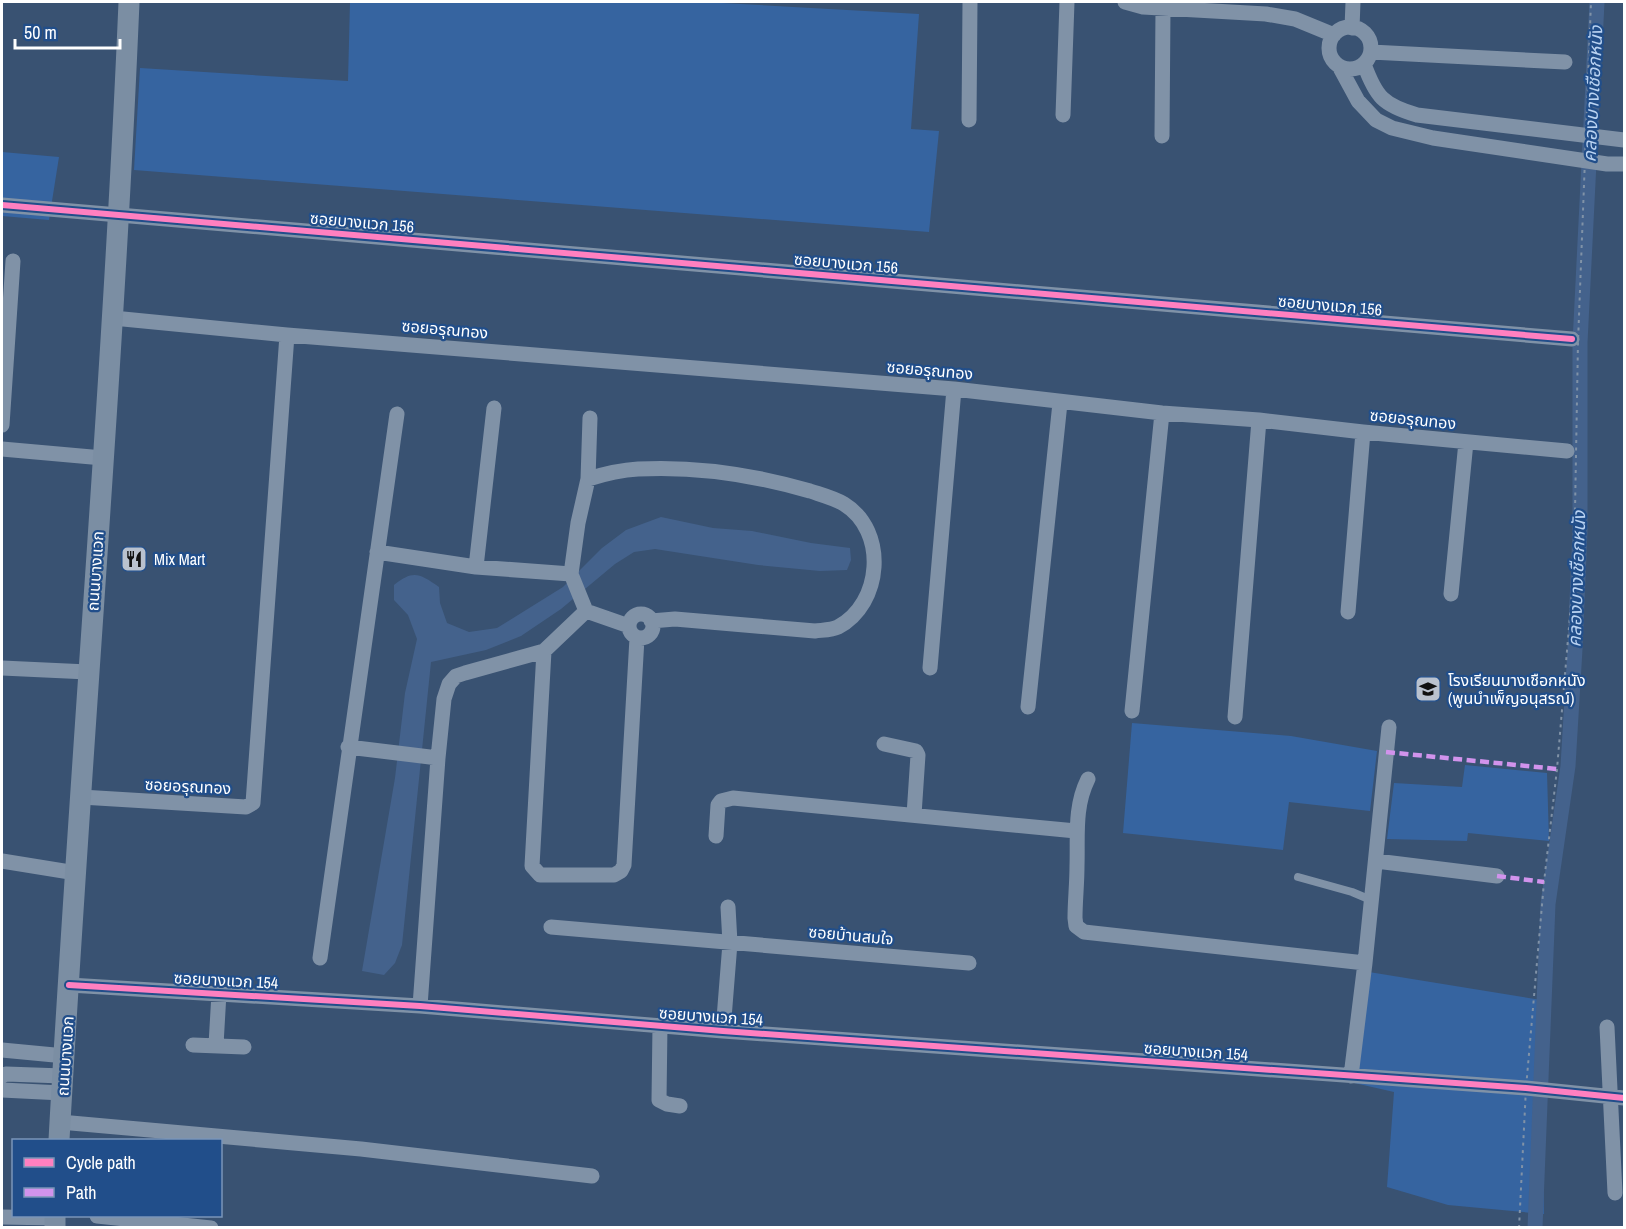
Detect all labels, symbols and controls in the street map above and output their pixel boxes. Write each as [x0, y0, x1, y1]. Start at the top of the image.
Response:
scale bar [15, 12, 120, 50]
text: 50 m [24, 20, 57, 45]
water label: คลองบางเชือกหนัง [1576, 24, 1609, 163]
street label: ซอยบางแวก 156 [309, 206, 415, 238]
street label: ซอยบางแวก 156 [793, 247, 899, 279]
street label: ซอยบางแวก 156 [1277, 289, 1383, 321]
street label: ซอยอรุณทอง [401, 314, 489, 344]
street label: ซอยอรุณทอง [886, 355, 974, 385]
street label: ซอยอรุณทอง [1369, 404, 1457, 434]
water label: คลองบางเชือกหนัง [1562, 509, 1591, 648]
street label: ถนนบางแวก [81, 530, 109, 612]
restaurant icon: Mix Mart [119, 544, 149, 574]
place label: Mix Mart [154, 548, 205, 570]
place label: โรงเรียนบางเชือกหนัง (พูนบำเพ็ญอนุสรณ์) [1448, 669, 1586, 709]
school or university icon: โรงเรียนบางเชือกหนัง (พูนบำเพ็ญอนุสรณ์) [1413, 674, 1443, 704]
street label: ซอยอรุณทอง [144, 773, 232, 799]
street label: ซอยบ้านสมใจ [808, 920, 894, 950]
street label: ซอยบางแวก 154 [173, 966, 279, 994]
street label: ซอยบางแวก 154 [658, 1001, 764, 1031]
street label: ถนนบางแวก [51, 1015, 79, 1097]
street label: ซอยบางแวก 154 [1143, 1036, 1249, 1066]
legend [12, 1139, 222, 1217]
text: Cycle path [66, 1150, 136, 1175]
text: Path [66, 1180, 96, 1205]

